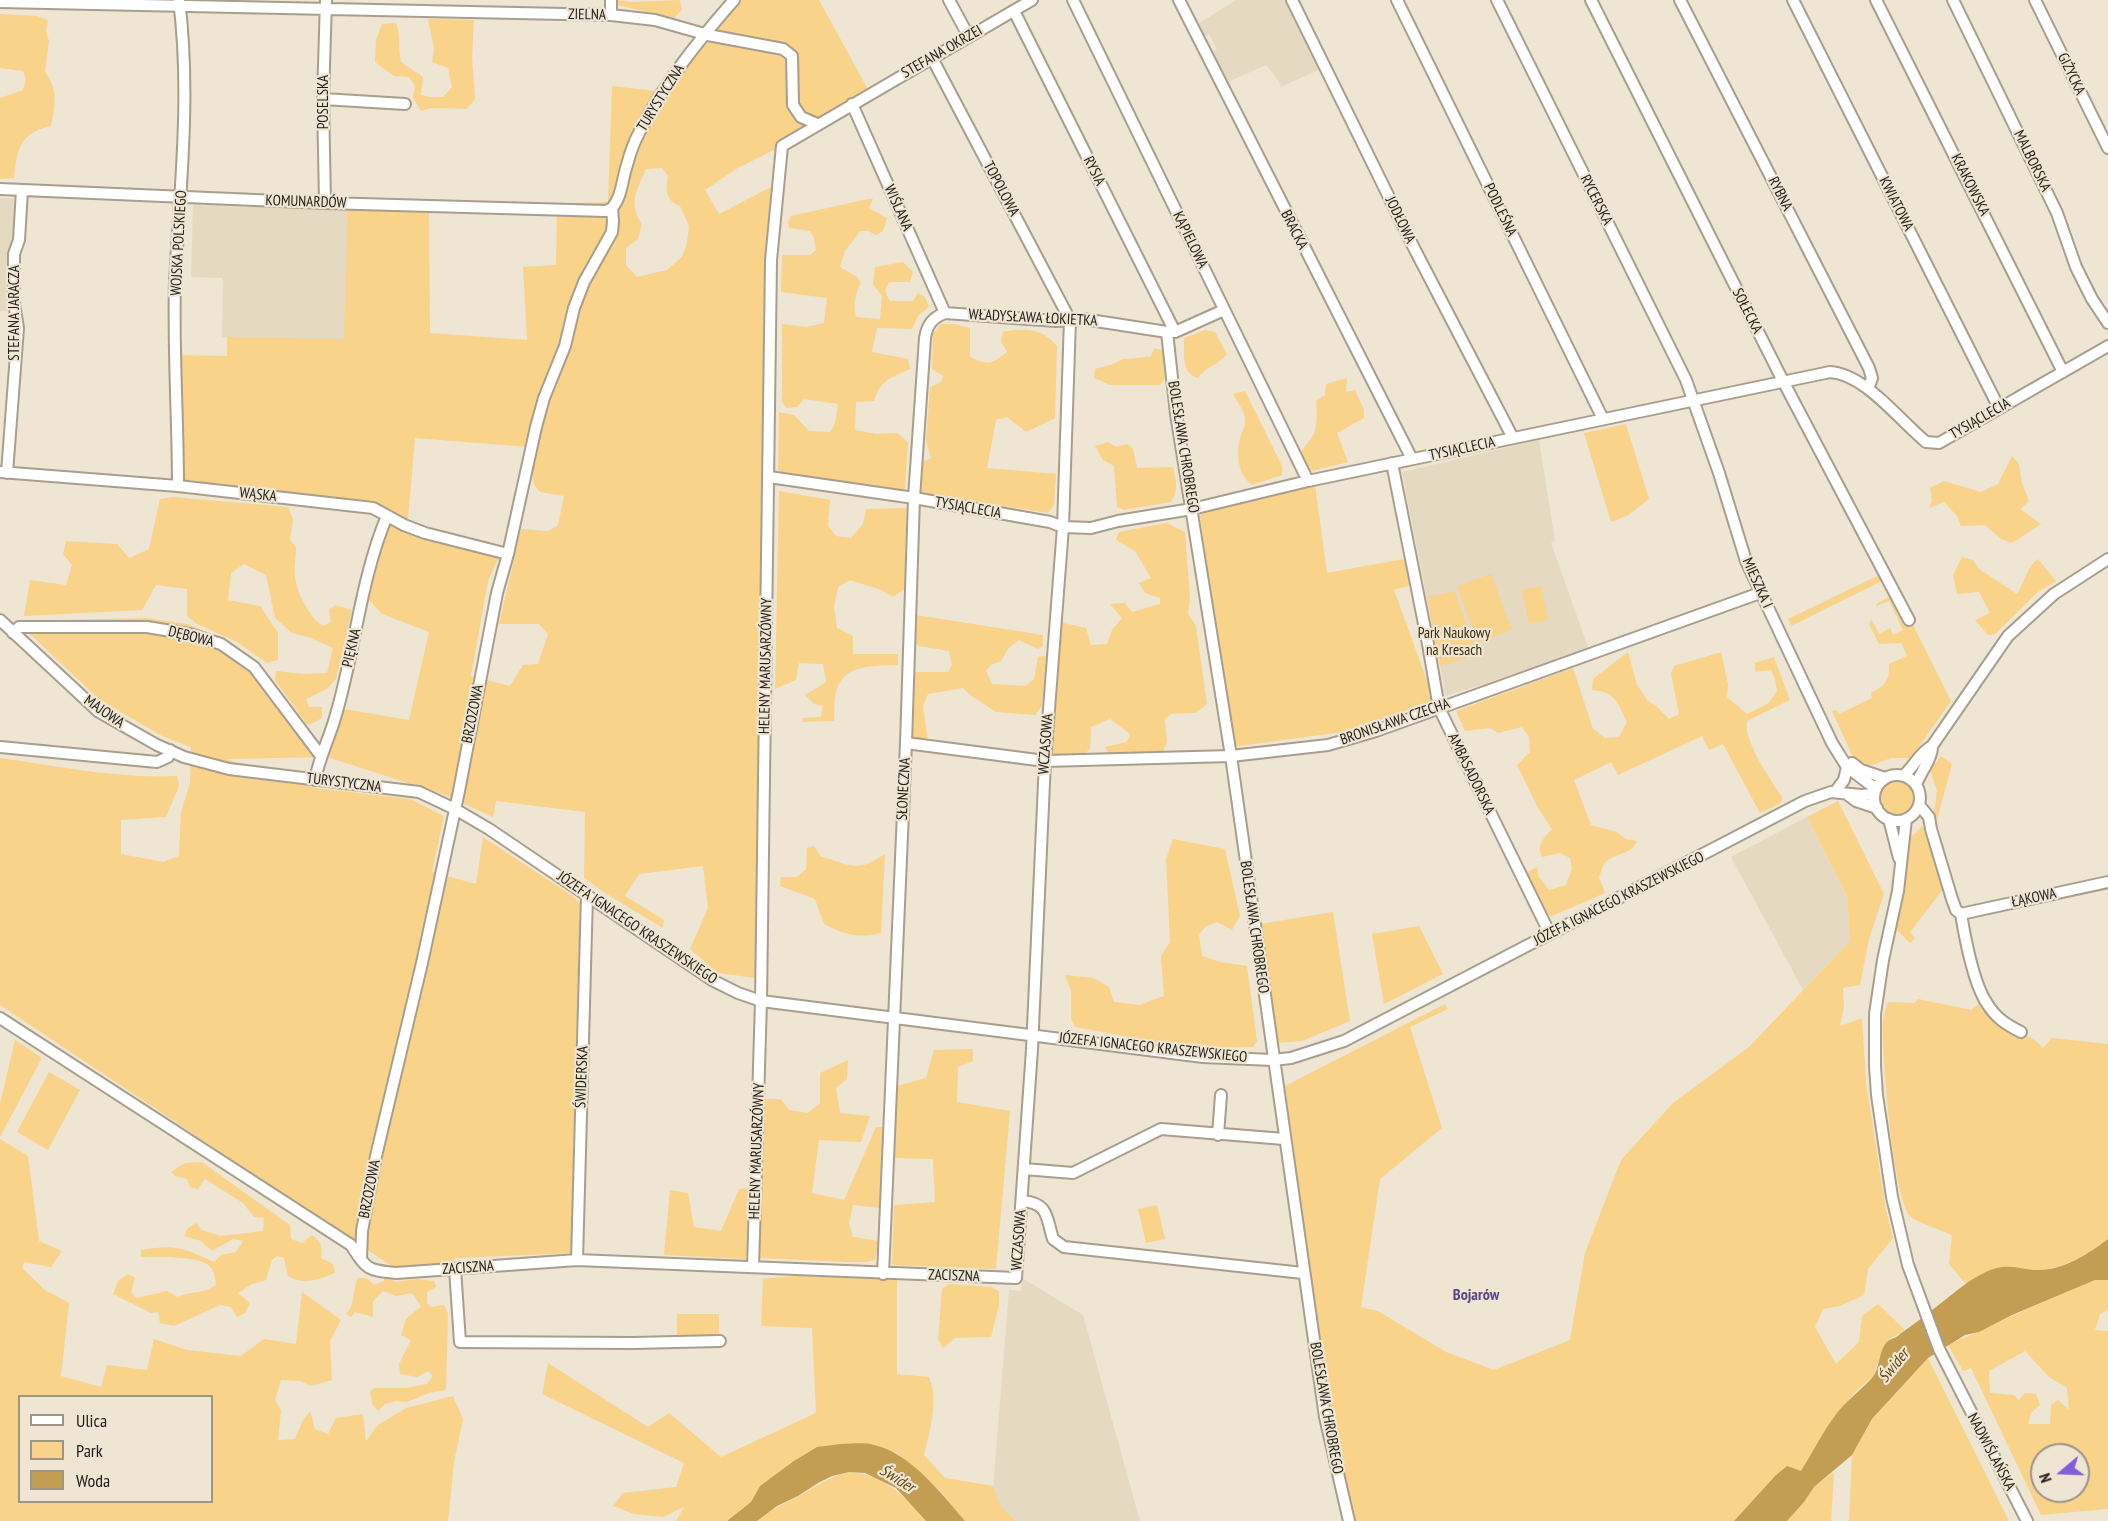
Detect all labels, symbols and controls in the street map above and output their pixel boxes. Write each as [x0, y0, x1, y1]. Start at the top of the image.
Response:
street label: ZIELNA [568, 6, 606, 24]
street label: STEFANA OKRZEI [898, 22, 986, 82]
street label: GIŻYCKA [2053, 50, 2089, 98]
street label: TURYSTYCZNA [633, 61, 689, 135]
street label: POSELSKA [315, 75, 333, 129]
street label: MALBORSKA [2009, 127, 2055, 195]
street label: KRAKOWSKA [1947, 151, 1993, 219]
street label: RYSIA [1079, 153, 1109, 189]
street label: TOPOLOWA [979, 159, 1023, 219]
street label: RYCERSKA [1576, 172, 1616, 228]
street label: RYBNA [1764, 174, 1796, 214]
street label: KWIATOWA [1875, 174, 1917, 234]
street label: PODLEŚNA [1479, 180, 1521, 240]
street label: WIŚLANA [880, 182, 916, 234]
street label: WOJSKA POLSKIEGO [167, 190, 191, 296]
street label: KOMUNARDÓW [265, 192, 347, 212]
street label: JODŁOWA [1381, 194, 1419, 246]
street label: BRACKA [1277, 207, 1311, 253]
street label: KĄPIELOWA [1169, 209, 1211, 271]
street label: STEFANA JARACZA [6, 265, 24, 361]
street label: SOŁECKA [1728, 285, 1766, 337]
street label: WŁADYSŁAWA ŁOKIETKA [968, 306, 1098, 330]
street label: BOLESŁAWA CHROBREGO [1164, 380, 1202, 514]
street label: TYSIĄCLECIA [1947, 394, 2013, 444]
street label: TYSIĄCLECIA [1427, 433, 1497, 465]
street label: WĄSKA [238, 484, 278, 506]
street label: TYSIĄCLECIA [933, 493, 1003, 523]
street label: MIESZKA I [1738, 555, 1776, 611]
street label: HELENY MARUSARZÓWNY [756, 598, 776, 734]
street label: DĘBOWA [166, 623, 216, 651]
park label: Park Naukowy na Kresach [1418, 625, 1490, 660]
street label: PIĘKNA [339, 627, 365, 669]
street label: BRZOZOWA [459, 683, 487, 745]
street label: MAJOWA [80, 692, 128, 732]
street label: BRONISŁAWA CZECHA [1338, 695, 1452, 749]
street label: WCZASOWA [1035, 713, 1057, 775]
street label: AMBASADORSKA [1444, 730, 1498, 818]
street label: SŁONECZNA [893, 757, 915, 821]
street label: TURYSTYCZNA [306, 769, 382, 797]
street label: JÓZEFA IGNACEGO KRASZEWSKIEGO [1531, 848, 1707, 950]
street label: BOLESŁAWA CHROBREGO [1236, 860, 1272, 994]
street label: JÓZEFA IGNACEGO KRASZEWSKIEGO [554, 868, 720, 988]
street label: ŁĄKOWA [2010, 884, 2058, 912]
street label: JÓZEFA IGNACEGO KRASZEWSKIEGO [1058, 1029, 1248, 1067]
street label: ŚWIDERSKA [572, 1046, 592, 1108]
street label: HELENY MARUSARZÓWNY [746, 1082, 768, 1220]
street label: BRZOZOWA [356, 1158, 384, 1220]
street label: WCZASOWA [1008, 1209, 1030, 1271]
street label: ZACISZNA [442, 1257, 494, 1279]
street label: ZACISZNA [928, 1266, 980, 1286]
district label: Bojarów [1453, 1285, 1499, 1305]
street label: BOLESŁAWA CHROBREGO [1306, 1341, 1346, 1475]
water label: Świder [1875, 1345, 1913, 1387]
legend [18, 1395, 213, 1503]
text: Ulica [76, 1409, 107, 1432]
street label: NADWIŚLAŃSKA [1963, 1410, 2019, 1494]
text: Park [76, 1439, 103, 1462]
north arrow [2030, 1443, 2090, 1503]
water label: Świder [876, 1461, 918, 1497]
text: Woda [76, 1469, 110, 1492]
text: N [2034, 1471, 2056, 1486]

